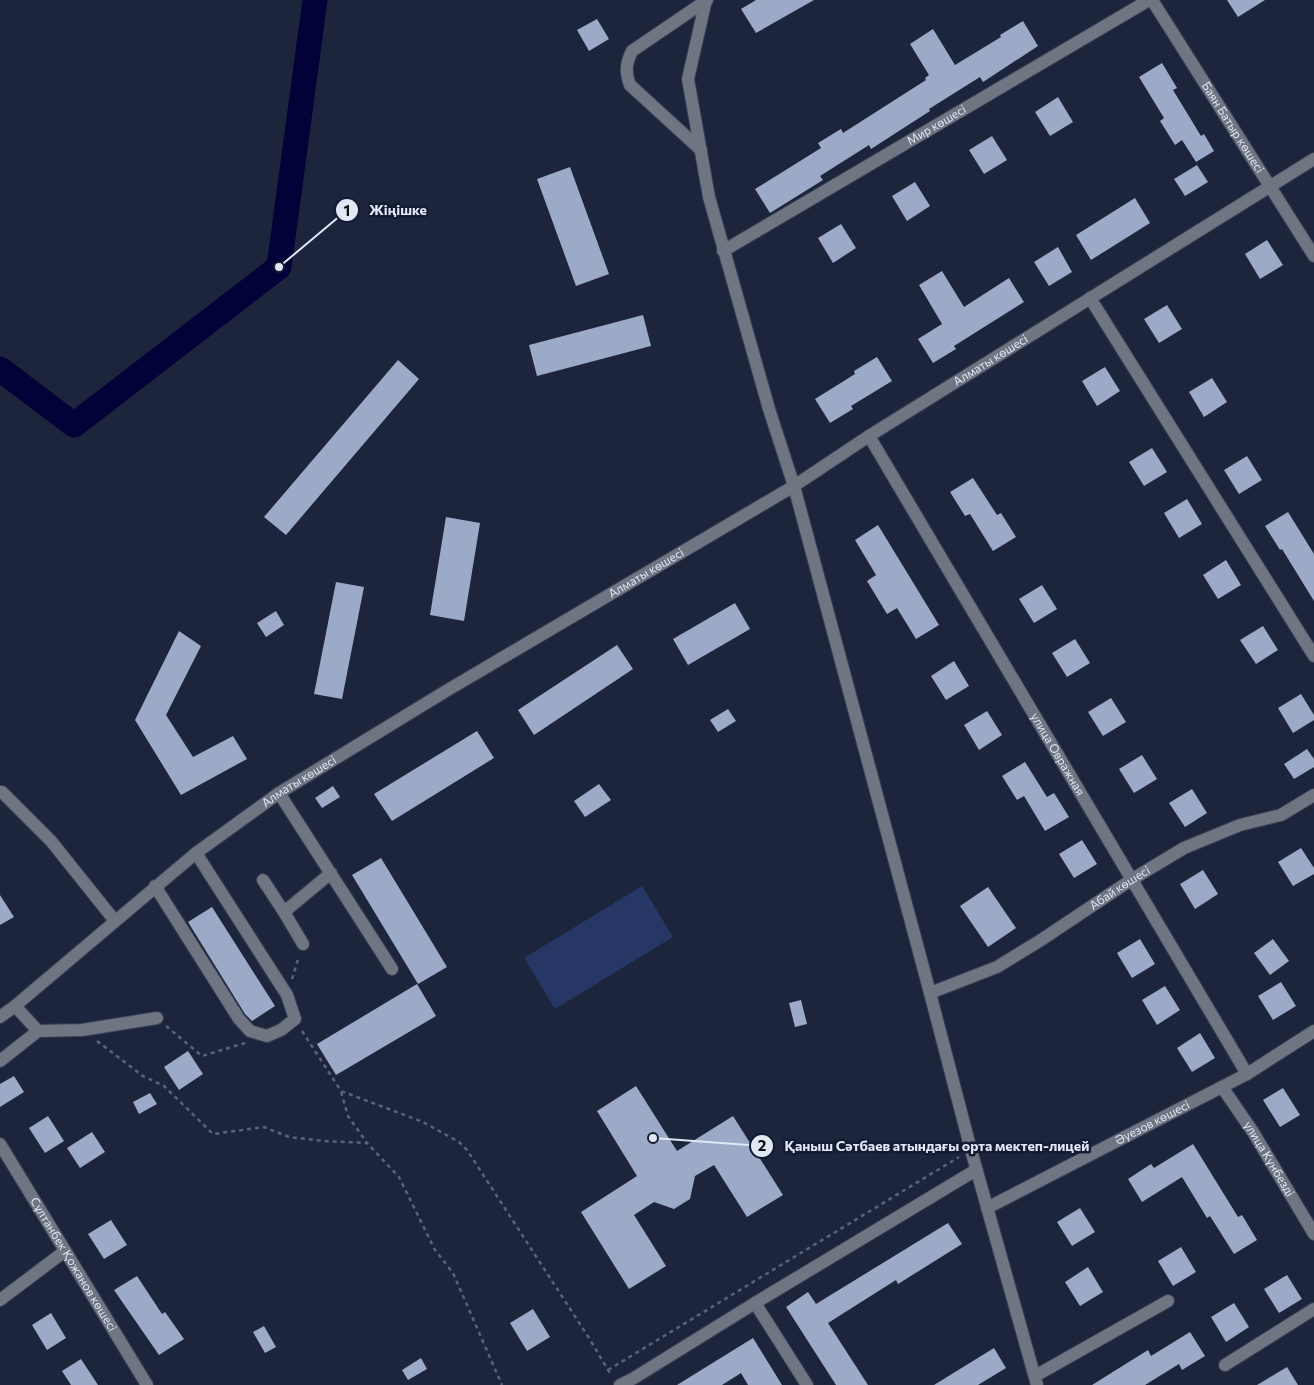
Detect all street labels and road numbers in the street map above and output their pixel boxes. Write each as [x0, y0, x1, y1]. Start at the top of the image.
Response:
street label: Баян Батыр көшесі [1200, 79, 1268, 175]
street label: Мир көшесі [904, 101, 968, 147]
street label: Алматы көшесі [950, 331, 1030, 388]
street label: Алматы көшесі [605, 545, 686, 600]
street label: улица Овражная [1029, 710, 1088, 798]
street label: Алматы көшесі [258, 752, 338, 809]
street label: Абай көшесі [1086, 862, 1152, 912]
street label: Әуезов көшесі [1112, 1097, 1192, 1147]
street label: улица Күнбезді [1242, 1118, 1298, 1199]
street label: Сұлтанбек Қожанов көшесі [28, 1194, 120, 1333]

